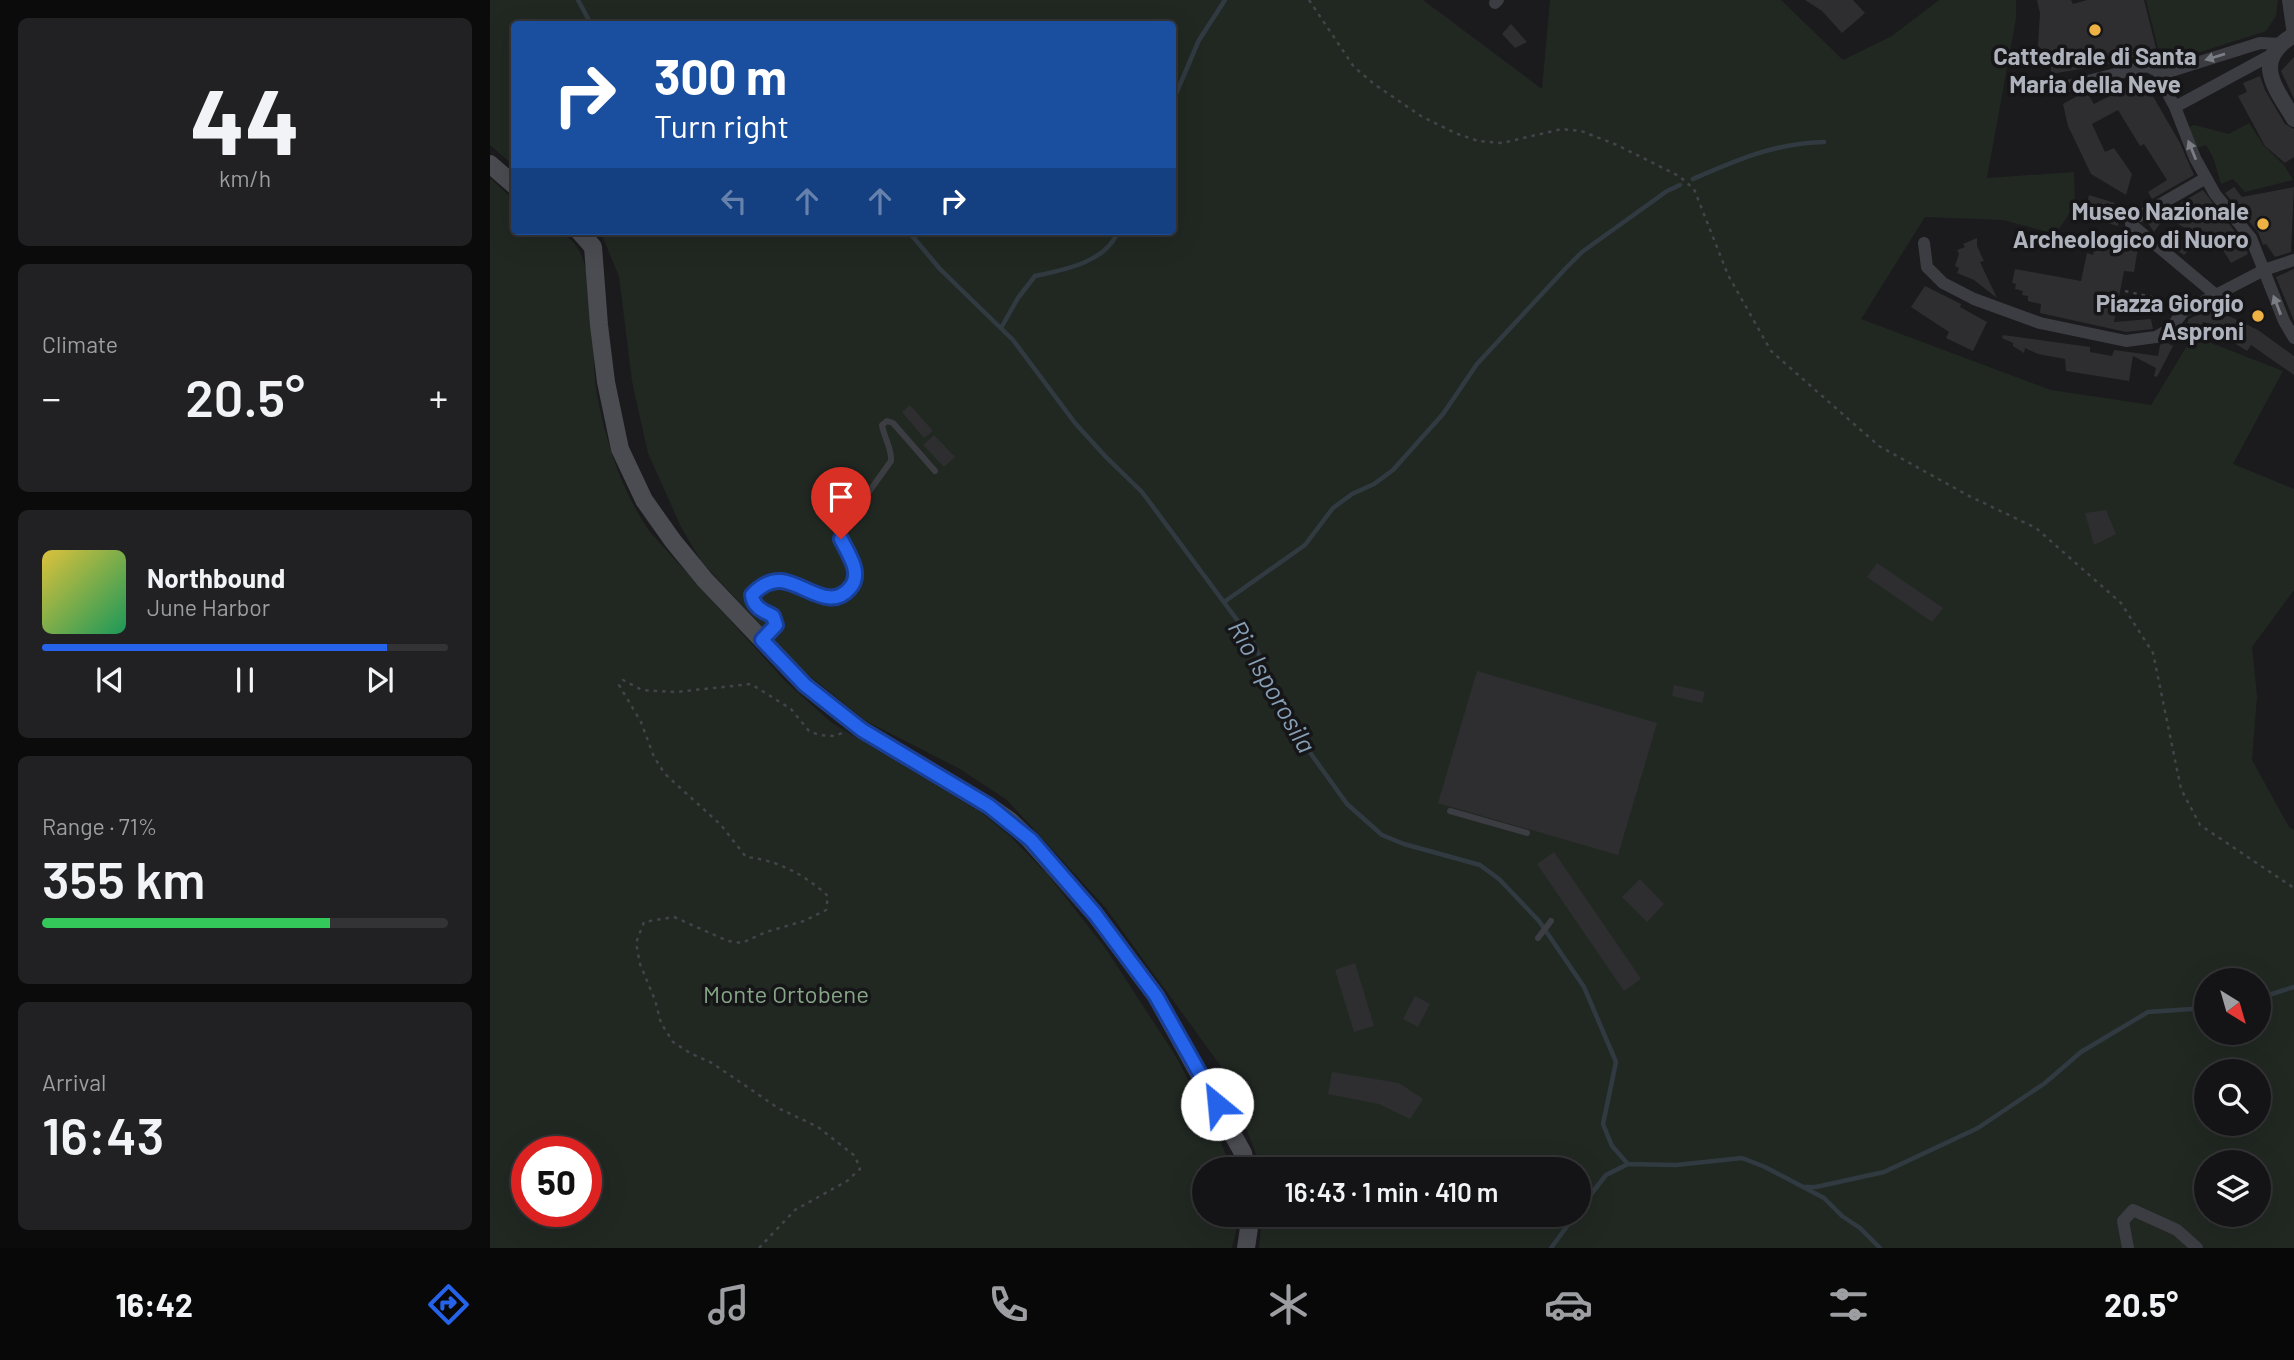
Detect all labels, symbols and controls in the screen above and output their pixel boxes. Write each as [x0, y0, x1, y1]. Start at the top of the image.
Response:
marker: Cattedrale di Santa Maria della Neve [2087, 22, 2103, 38]
place label: Cattedrale di Santa Maria della Neve [1993, 41, 2197, 98]
text: 300 m [654, 46, 787, 105]
icon: right [539, 49, 630, 140]
one-way arrow [2205, 52, 2226, 63]
text: 44 [190, 64, 300, 173]
text: Turn right [654, 106, 789, 144]
one-way arrow [2186, 139, 2197, 160]
text: km/h [219, 164, 271, 192]
icon: left [715, 182, 753, 220]
icon: ahead [788, 182, 826, 220]
icon: ahead [861, 182, 899, 220]
icon: right [934, 182, 972, 220]
place label: Museo Nazionale Archeologico di Nuoro [2013, 196, 2249, 253]
marker: Museo Nazionale Archeologico di Nuoro [2255, 216, 2271, 232]
place label: Piazza Giorgio Asproni [2096, 288, 2244, 345]
one-way arrow [2272, 294, 2283, 315]
marker: Piazza Giorgio Asproni [2250, 308, 2266, 324]
text: Climate [42, 330, 118, 358]
text: 20.5° [185, 365, 305, 427]
text: − [42, 374, 61, 420]
text: + [429, 374, 448, 420]
pin [811, 467, 871, 539]
icon: arrive [822, 478, 860, 516]
text: Northbound [147, 562, 285, 593]
text: June Harbor [147, 593, 270, 621]
water label: Rio Isporosila [1223, 614, 1323, 758]
icon: previous [91, 661, 129, 699]
icon: pause [226, 661, 264, 699]
icon: next [361, 661, 399, 699]
text: Range · 71% [42, 812, 157, 840]
text: 355 km [42, 847, 205, 909]
north arrow [2194, 968, 2272, 1045]
map controls [2194, 968, 2271, 1227]
park label: Monte Ortobene [703, 979, 869, 1008]
button: search [2194, 1059, 2271, 1136]
position arrow [1180, 1067, 1254, 1141]
text: Arrival [42, 1068, 106, 1096]
text: 16:43 [42, 1103, 164, 1165]
speed limit sign: 50 [511, 1136, 602, 1227]
button: layers [2194, 1150, 2271, 1227]
text: 16:43 · 1 min · 410 m [1285, 1176, 1498, 1207]
icon: directions [424, 1280, 473, 1329]
icon: music [704, 1280, 753, 1329]
icon: phone [984, 1280, 1033, 1329]
icon: climate [1264, 1280, 1313, 1329]
icon: car [1544, 1280, 1593, 1329]
icon: filters [1824, 1280, 1873, 1329]
text: 16:42 [116, 1285, 193, 1323]
text: 20.5° [2104, 1285, 2178, 1323]

